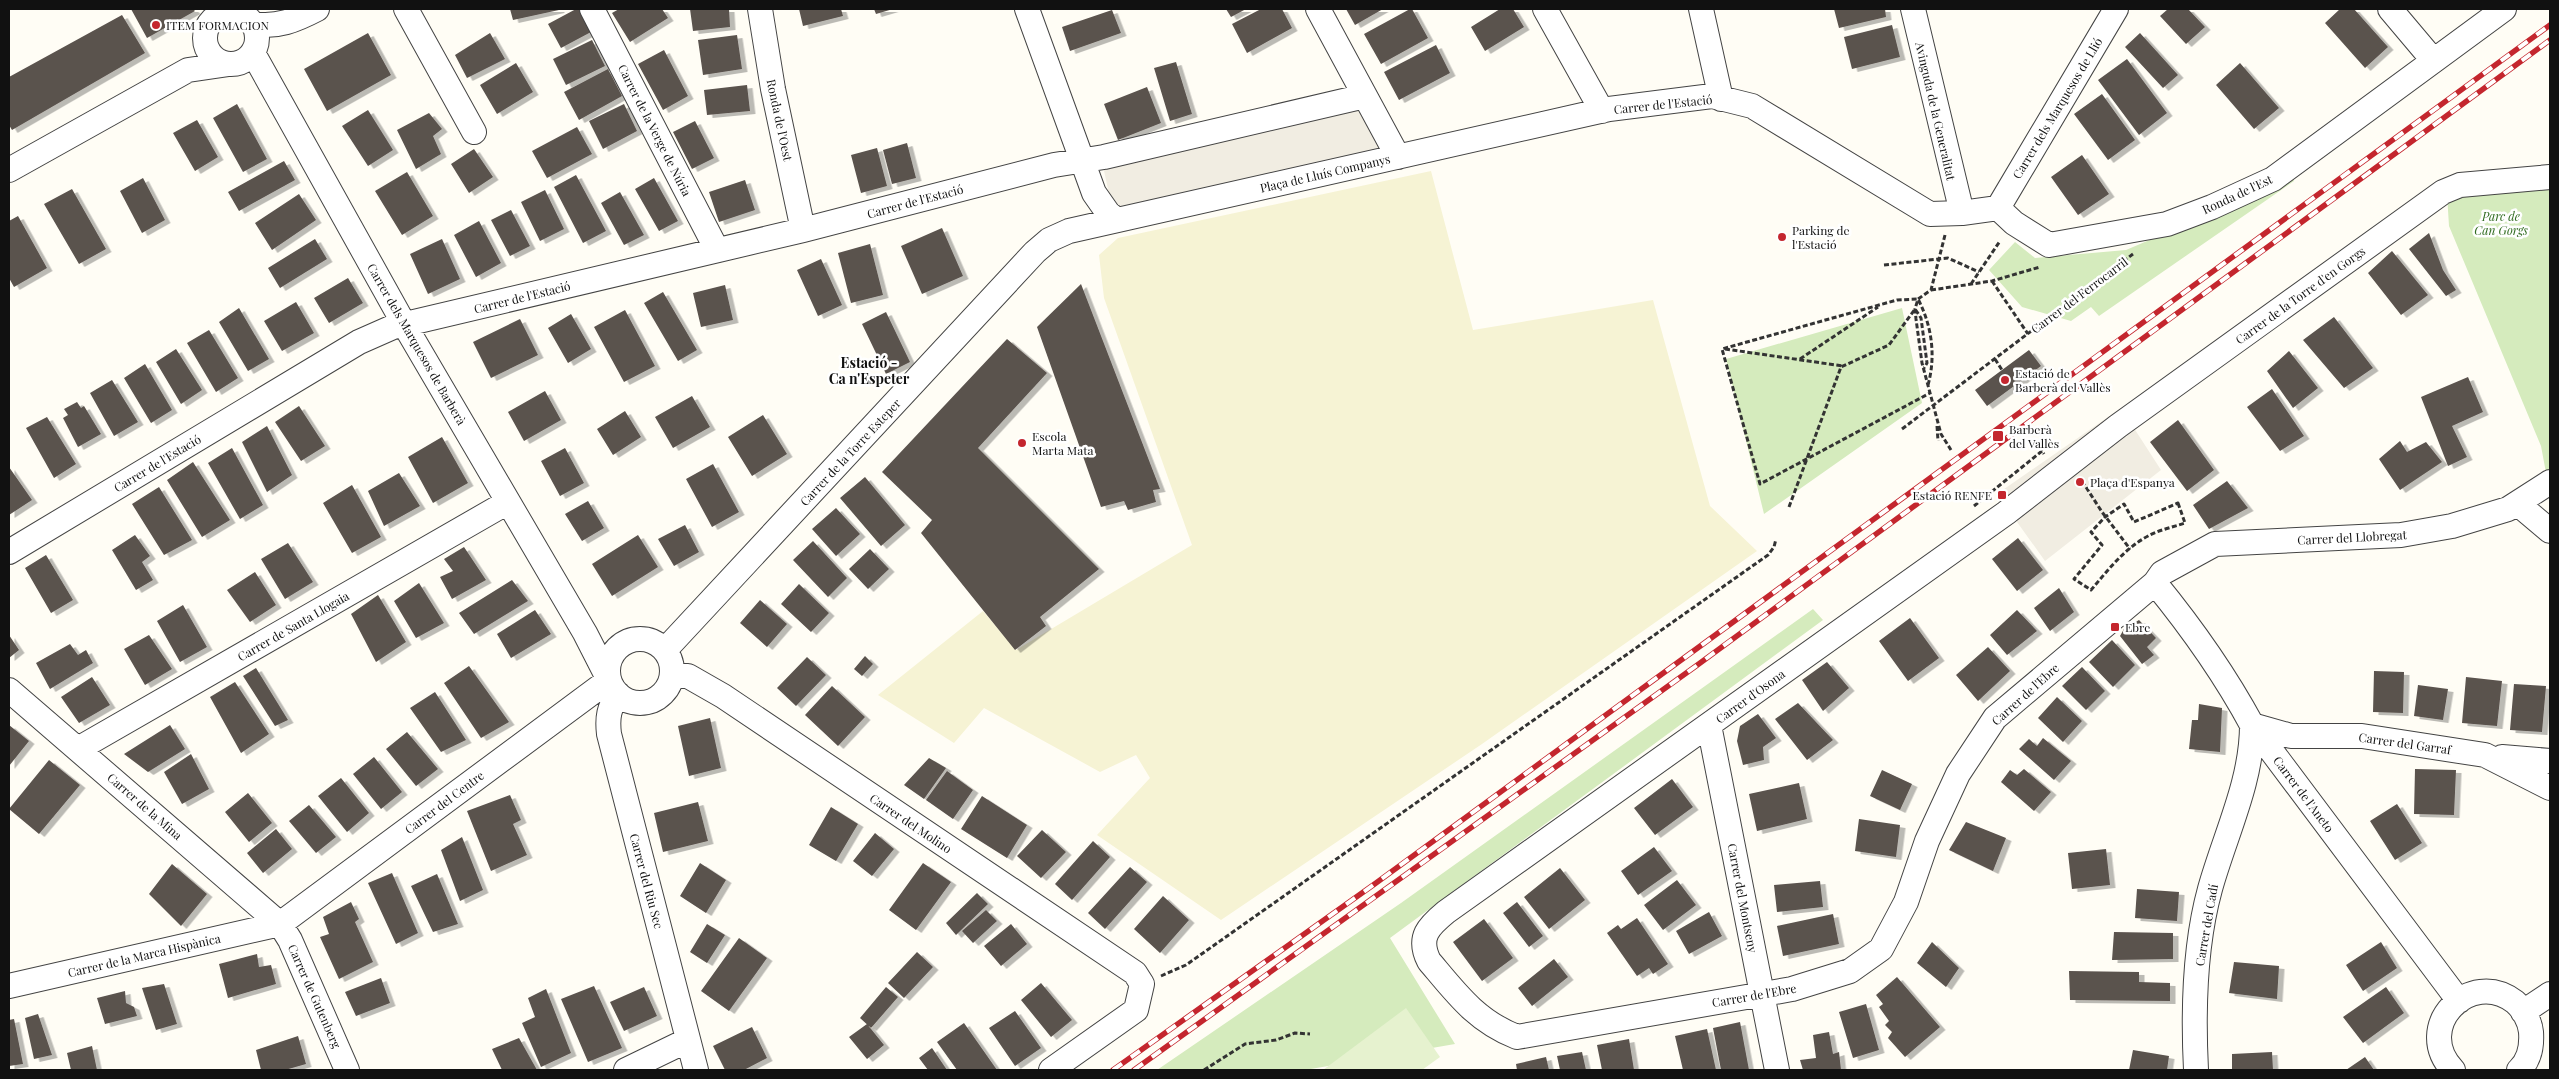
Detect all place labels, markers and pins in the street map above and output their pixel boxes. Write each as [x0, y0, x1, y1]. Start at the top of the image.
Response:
place label: ITEM FORMACION [166, 17, 269, 33]
marker: ITEM FORMACION [150, 19, 162, 31]
place label: Parking de l'Estació [1792, 222, 1850, 252]
marker: Parking de l'Estació [1776, 231, 1788, 243]
place label: Estació de Barberà del Vallès [2015, 365, 2111, 395]
marker: Estació de Barberà del Vallès [1999, 374, 2011, 386]
place label: Barberà del Vallès [2009, 421, 2059, 451]
place label: Escola Marta Mata [1032, 428, 1093, 458]
marker: Barberà del Vallès [1991, 429, 2005, 443]
marker: Escola Marta Mata [1016, 437, 1028, 449]
place label: Plaça d'Espanya [2090, 474, 2175, 490]
marker: Plaça d'Espanya [2074, 476, 2086, 488]
place label: Estació RENFE [1912, 487, 1992, 503]
marker: Estació RENFE [1996, 489, 2008, 501]
place label: Ebre [2125, 619, 2150, 635]
marker: Ebre [2109, 621, 2121, 633]

